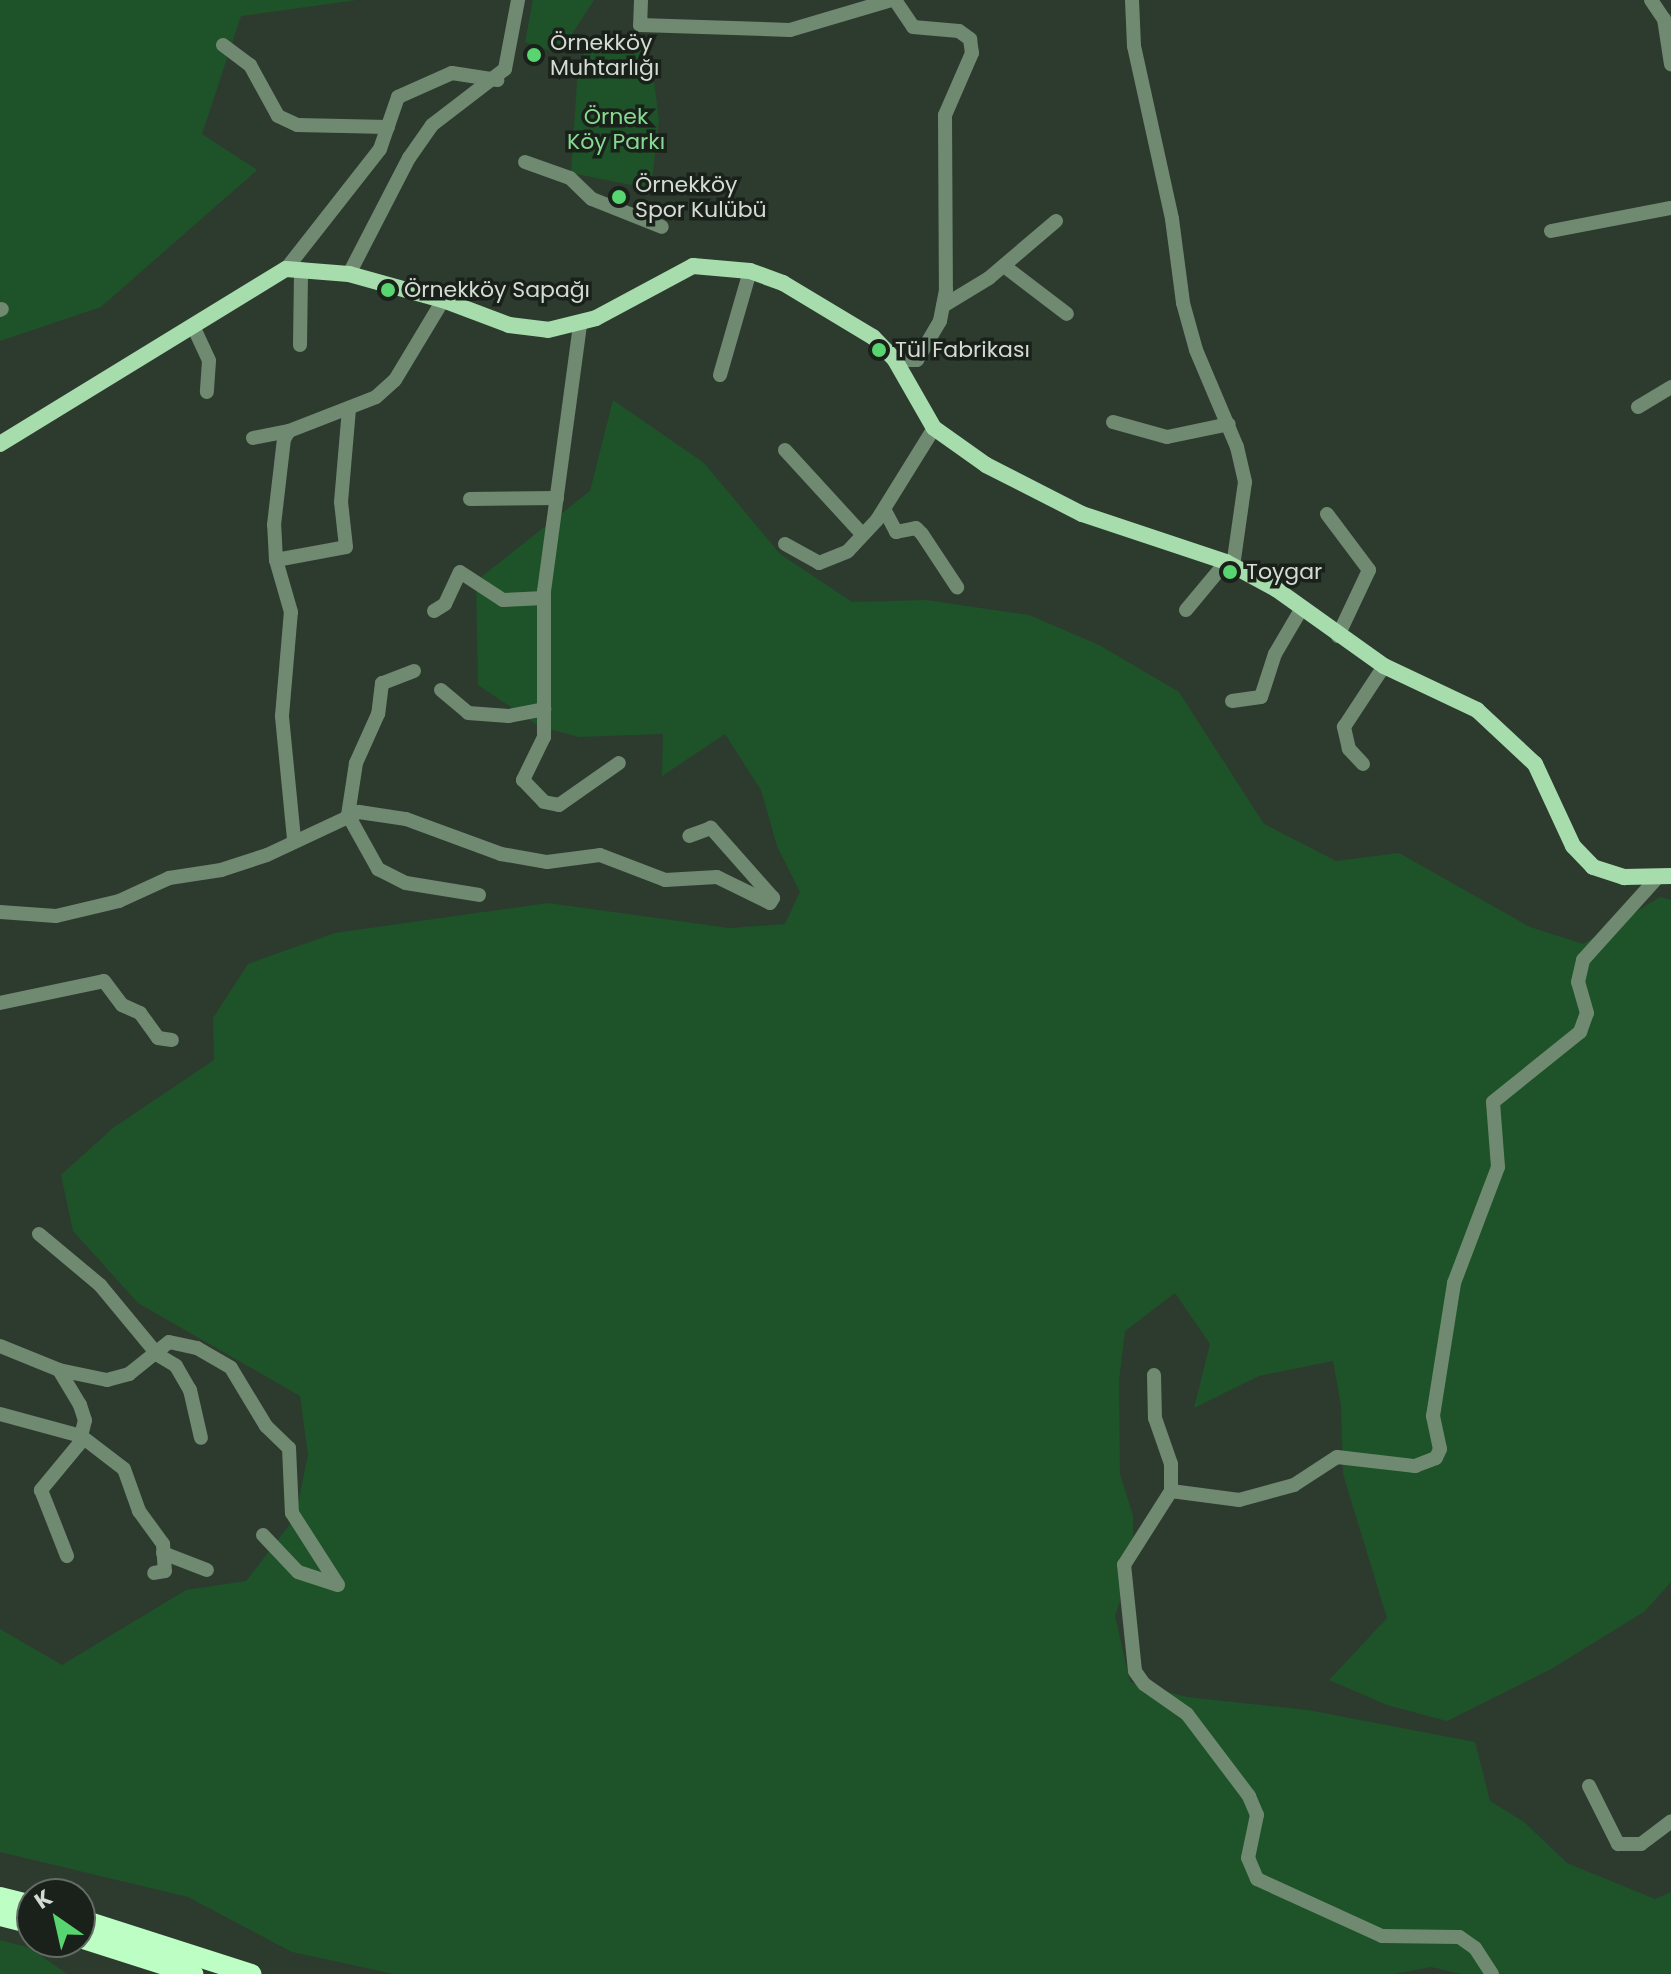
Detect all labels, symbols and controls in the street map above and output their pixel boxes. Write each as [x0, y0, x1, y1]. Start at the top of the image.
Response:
place label: Örnekköy Muhtarlığı [550, 29, 659, 80]
marker: Örnekköy Muhtarlığı [525, 46, 543, 64]
park label: Örnek Köy Parkı [567, 103, 665, 154]
place label: Örnekköy Spor Kulübü [635, 171, 767, 222]
marker: Örnekköy Spor Kulübü [610, 188, 628, 206]
place label: Örnekköy Sapağı [404, 277, 590, 303]
marker: Örnekköy Sapağı [379, 281, 397, 299]
place label: Tül Fabrikası [895, 337, 1030, 363]
marker: Tül Fabrikası [870, 341, 888, 359]
place label: Toygar [1246, 559, 1322, 585]
marker: Toygar [1221, 563, 1239, 581]
north arrow [16, 1878, 96, 1958]
text: K [28, 1882, 58, 1916]

